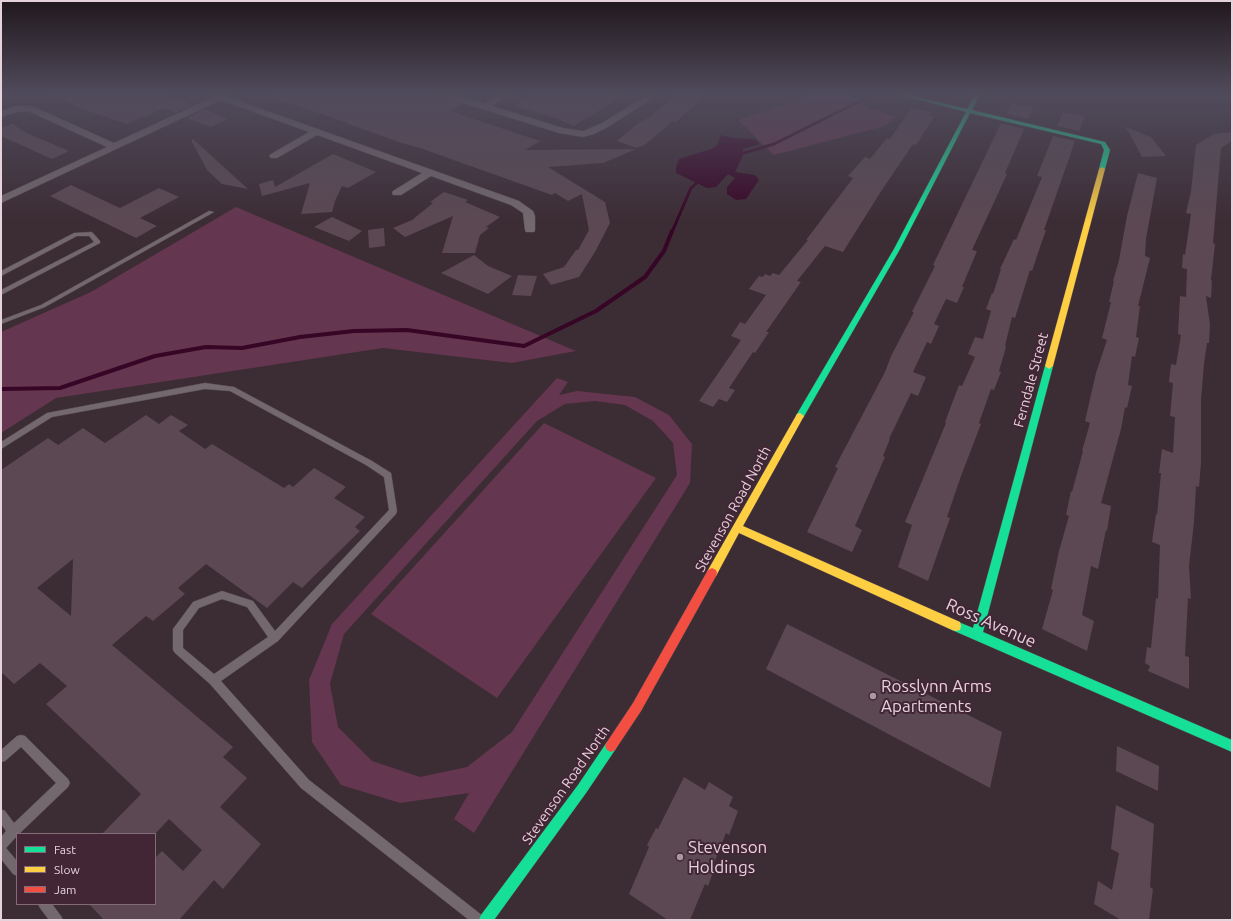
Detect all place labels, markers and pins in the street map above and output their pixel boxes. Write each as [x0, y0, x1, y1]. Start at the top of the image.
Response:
place label: Rosslynn Arms Apartments [881, 676, 992, 716]
marker: Rosslynn Arms Apartments [868, 691, 878, 701]
place label: Stevenson Holdings [688, 837, 767, 877]
marker: Stevenson Holdings [675, 852, 685, 862]

